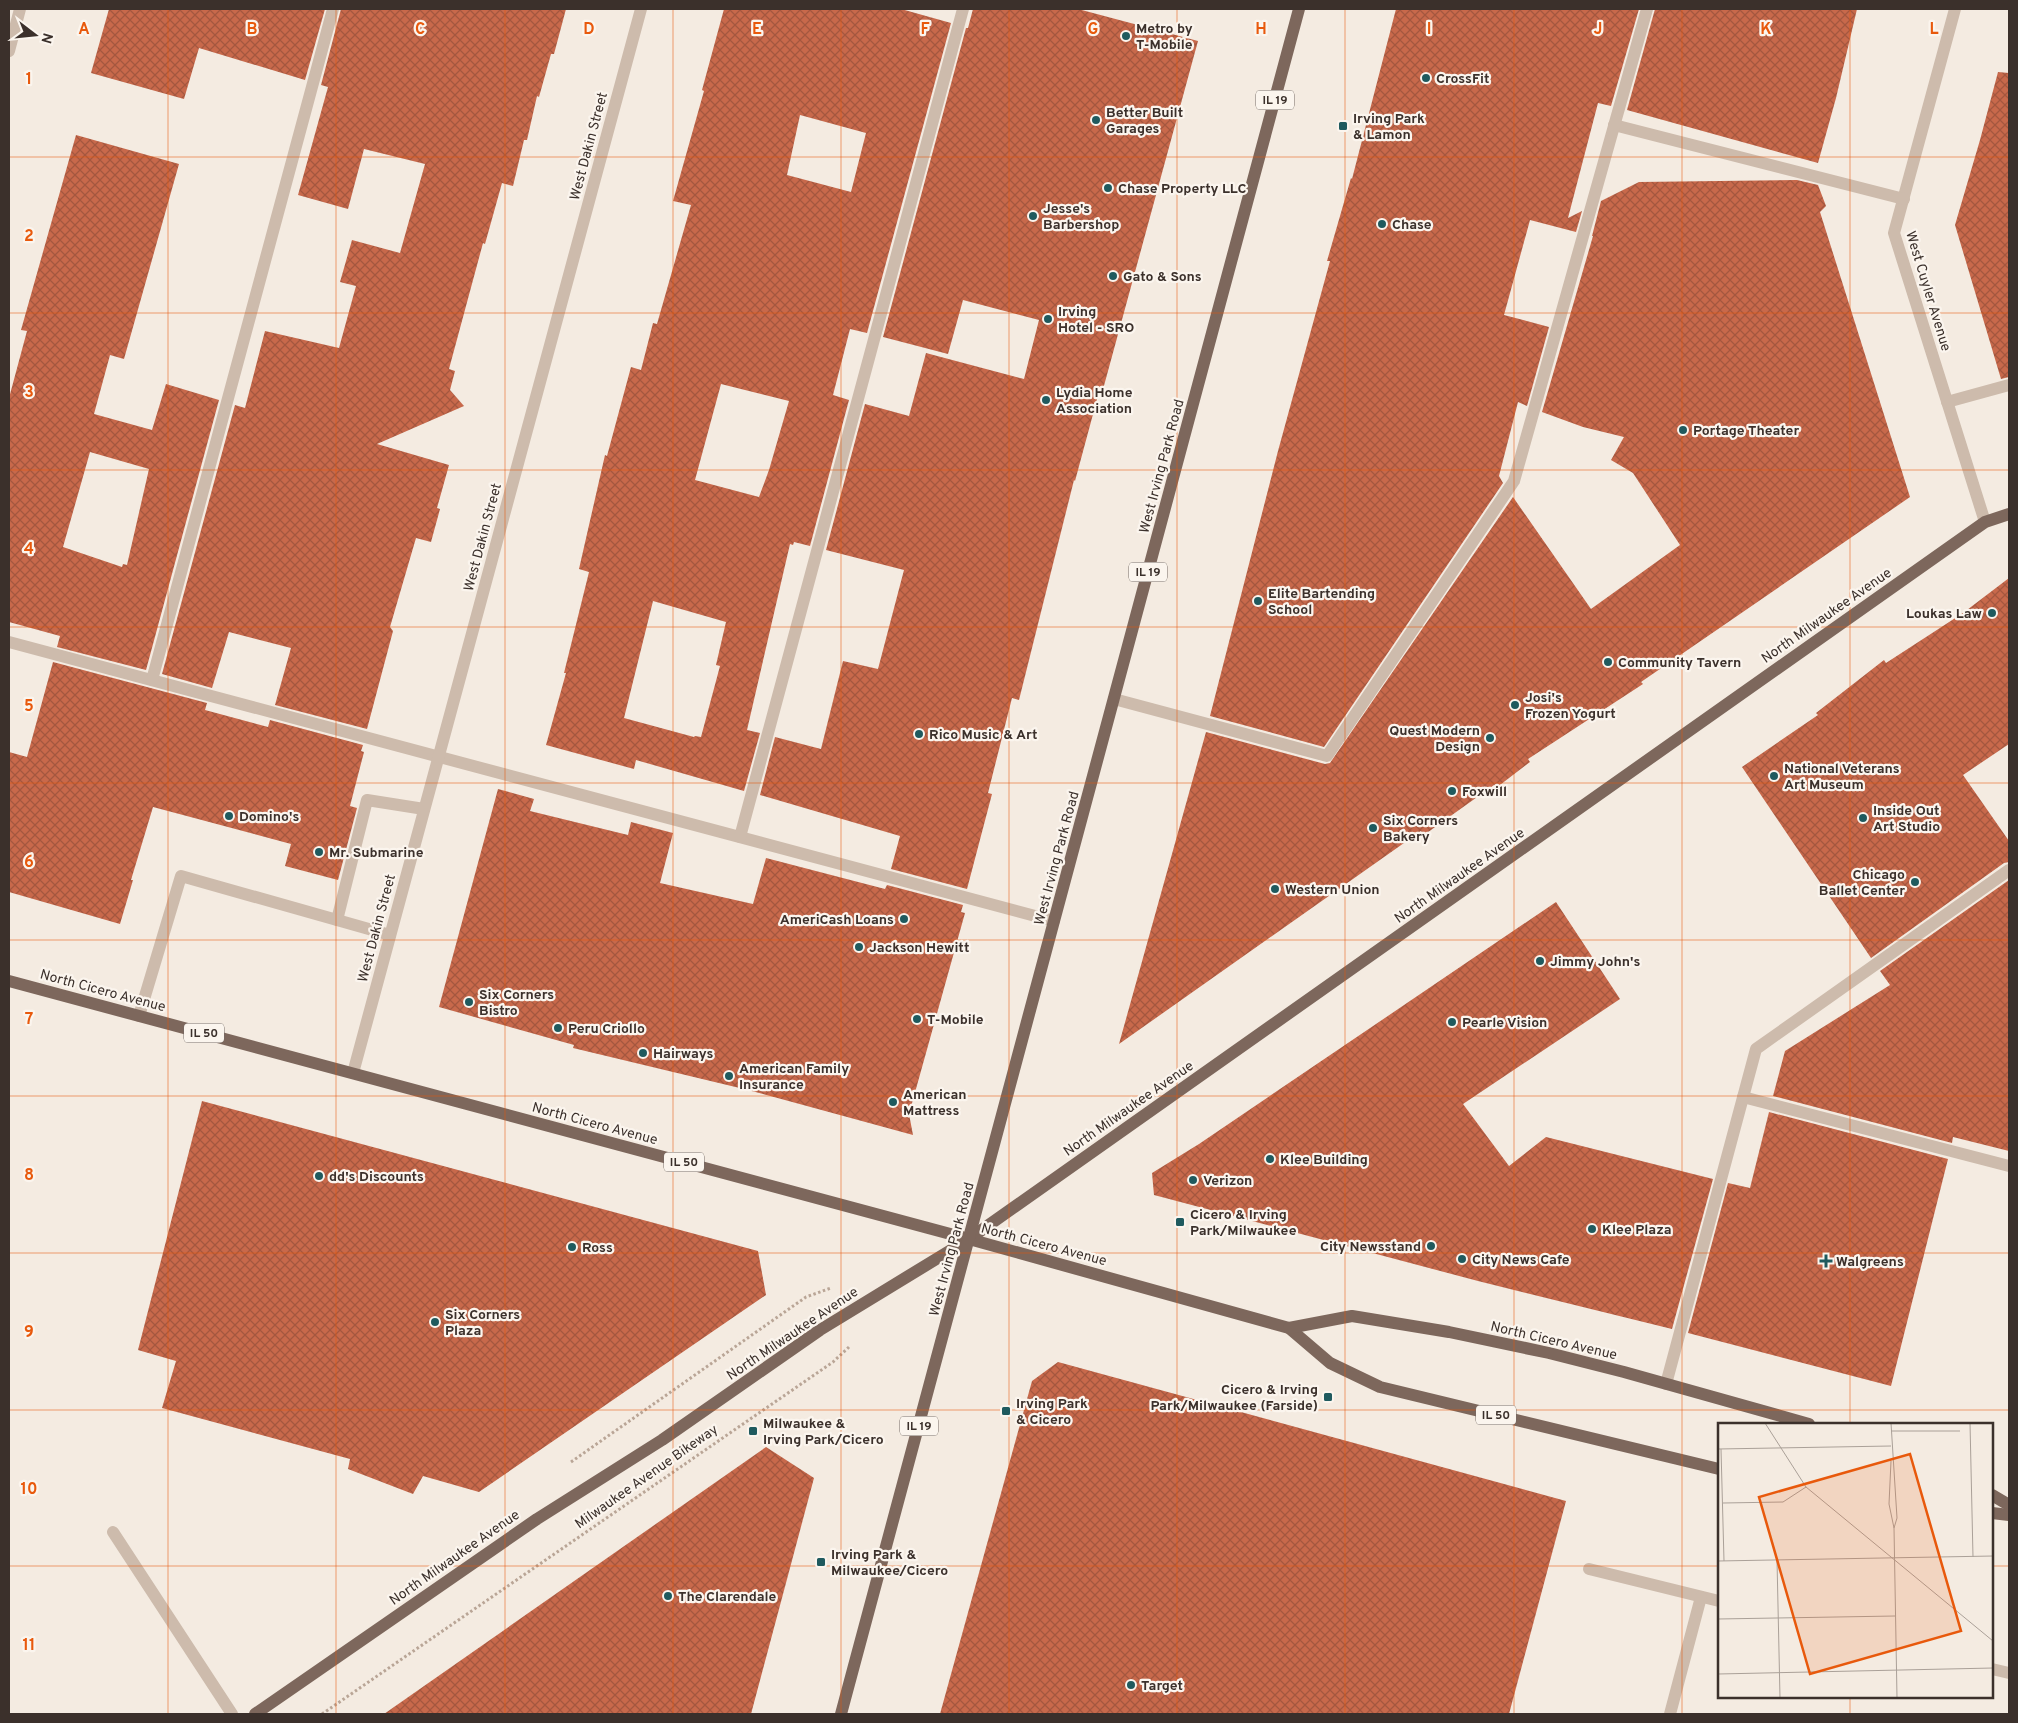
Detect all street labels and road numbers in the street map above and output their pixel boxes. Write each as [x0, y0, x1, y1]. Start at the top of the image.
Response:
street label: West Dakin Street [567, 90, 612, 202]
road number: IL 19 [1256, 90, 1294, 110]
street label: West Cuyler Avenue [1901, 229, 1954, 354]
street label: West Irving Park Road [1136, 398, 1189, 535]
street label: West Dakin Street [461, 481, 506, 593]
road number: IL 19 [1129, 562, 1167, 582]
street label: North Milwaukee Avenue [1759, 565, 1895, 668]
street label: West Irving Park Road [1031, 790, 1084, 927]
street label: North Milwaukee Avenue [1392, 825, 1528, 928]
street label: West Dakin Street [355, 872, 400, 984]
street label: North Cicero Avenue [38, 966, 167, 1016]
road number: IL 50 [184, 1024, 224, 1042]
street label: North Milwaukee Avenue [1061, 1058, 1197, 1161]
street label: North Cicero Avenue [530, 1099, 659, 1149]
road number: IL 50 [664, 1152, 704, 1172]
street label: West Irving Park Road [926, 1181, 979, 1318]
street label: North Cicero Avenue [979, 1220, 1108, 1270]
street label: North Milwaukee Avenue [724, 1284, 862, 1385]
street label: North Cicero Avenue [1489, 1319, 1619, 1364]
road number: IL 50 [1476, 1406, 1516, 1424]
road number: IL 19 [900, 1416, 938, 1435]
street label: Milwaukee Avenue Bikeway [572, 1421, 722, 1533]
street label: North Milwaukee Avenue [387, 1507, 523, 1610]

